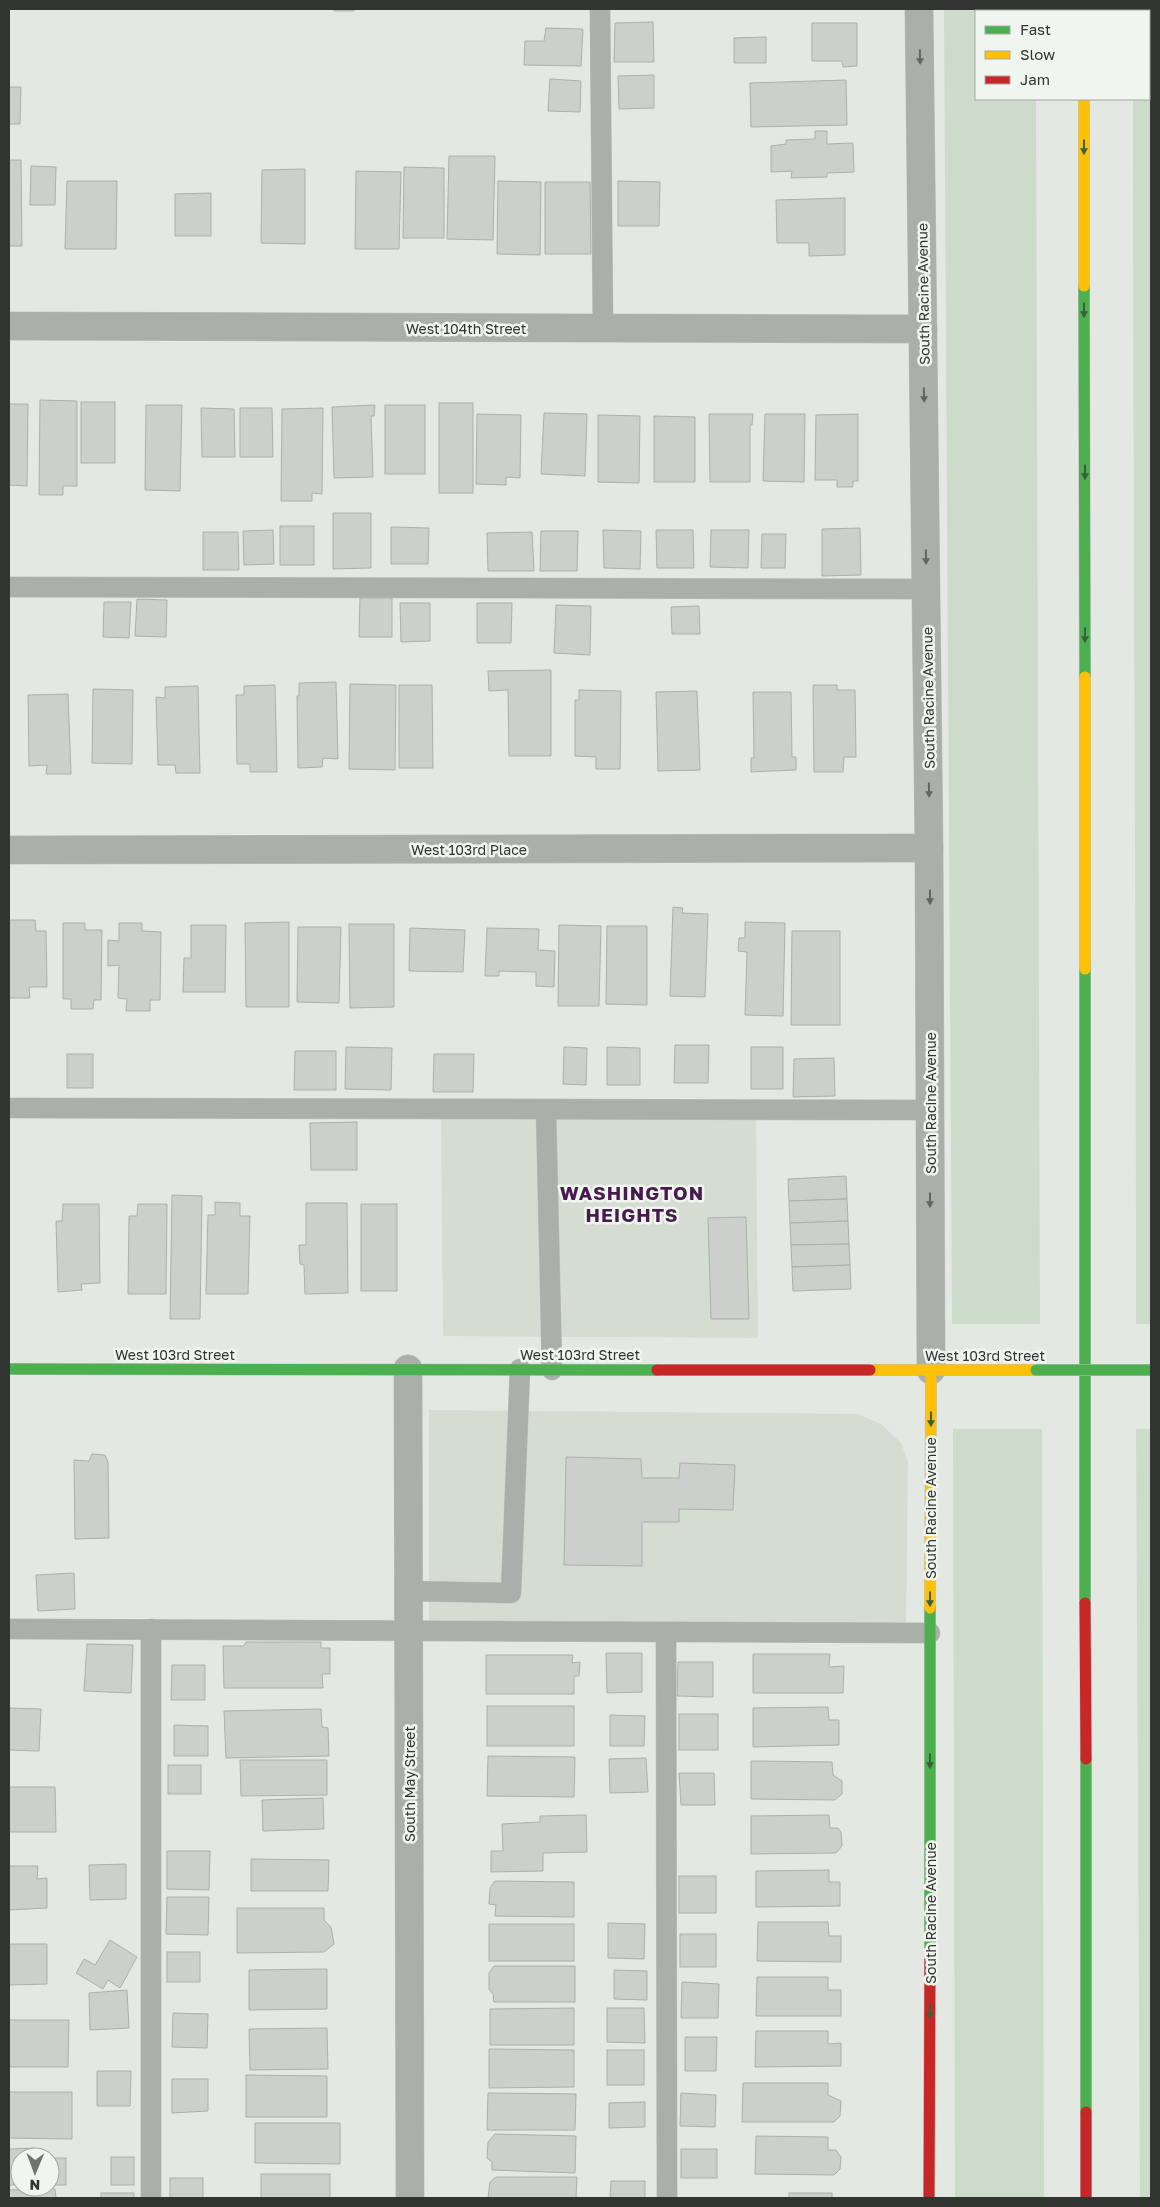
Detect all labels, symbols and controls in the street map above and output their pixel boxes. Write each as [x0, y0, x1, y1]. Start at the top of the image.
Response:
legend [975, 10, 1150, 100]
text: Fast [1020, 20, 1051, 38]
text: Slow [1020, 45, 1055, 63]
one-way arrow [916, 50, 924, 66]
text: Jam [1020, 70, 1050, 88]
one-way arrow [1080, 140, 1088, 156]
street label: South Racine Avenue [913, 223, 933, 365]
one-way arrow [1080, 302, 1088, 318]
street label: West 104th Street [406, 320, 526, 337]
one-way arrow [920, 387, 928, 403]
one-way arrow [1081, 465, 1089, 481]
one-way arrow [922, 550, 930, 566]
street label: South Racine Avenue [918, 627, 938, 769]
one-way arrow [1081, 627, 1089, 643]
one-way arrow [925, 782, 933, 798]
street label: West 103rd Place [411, 841, 527, 858]
one-way arrow [926, 889, 934, 905]
street label: South Racine Avenue [922, 1032, 939, 1174]
district label: WASHINGTON HEIGHTS [560, 1181, 704, 1226]
one-way arrow [926, 1192, 934, 1208]
street label: West 103rd Street [115, 1346, 235, 1363]
street label: West 103rd Street [520, 1346, 640, 1363]
street label: West 103rd Street [925, 1347, 1045, 1364]
one-way arrow [927, 1411, 935, 1427]
street label: South Racine Avenue [922, 1437, 939, 1579]
one-way arrow [926, 1591, 934, 1607]
street label: South May Street [401, 1726, 418, 1842]
one-way arrow [926, 1753, 934, 1769]
street label: South Racine Avenue [922, 1842, 939, 1984]
one-way arrow [926, 2003, 934, 2019]
north arrow [10, 2147, 60, 2197]
text: N [29, 2177, 40, 2194]

